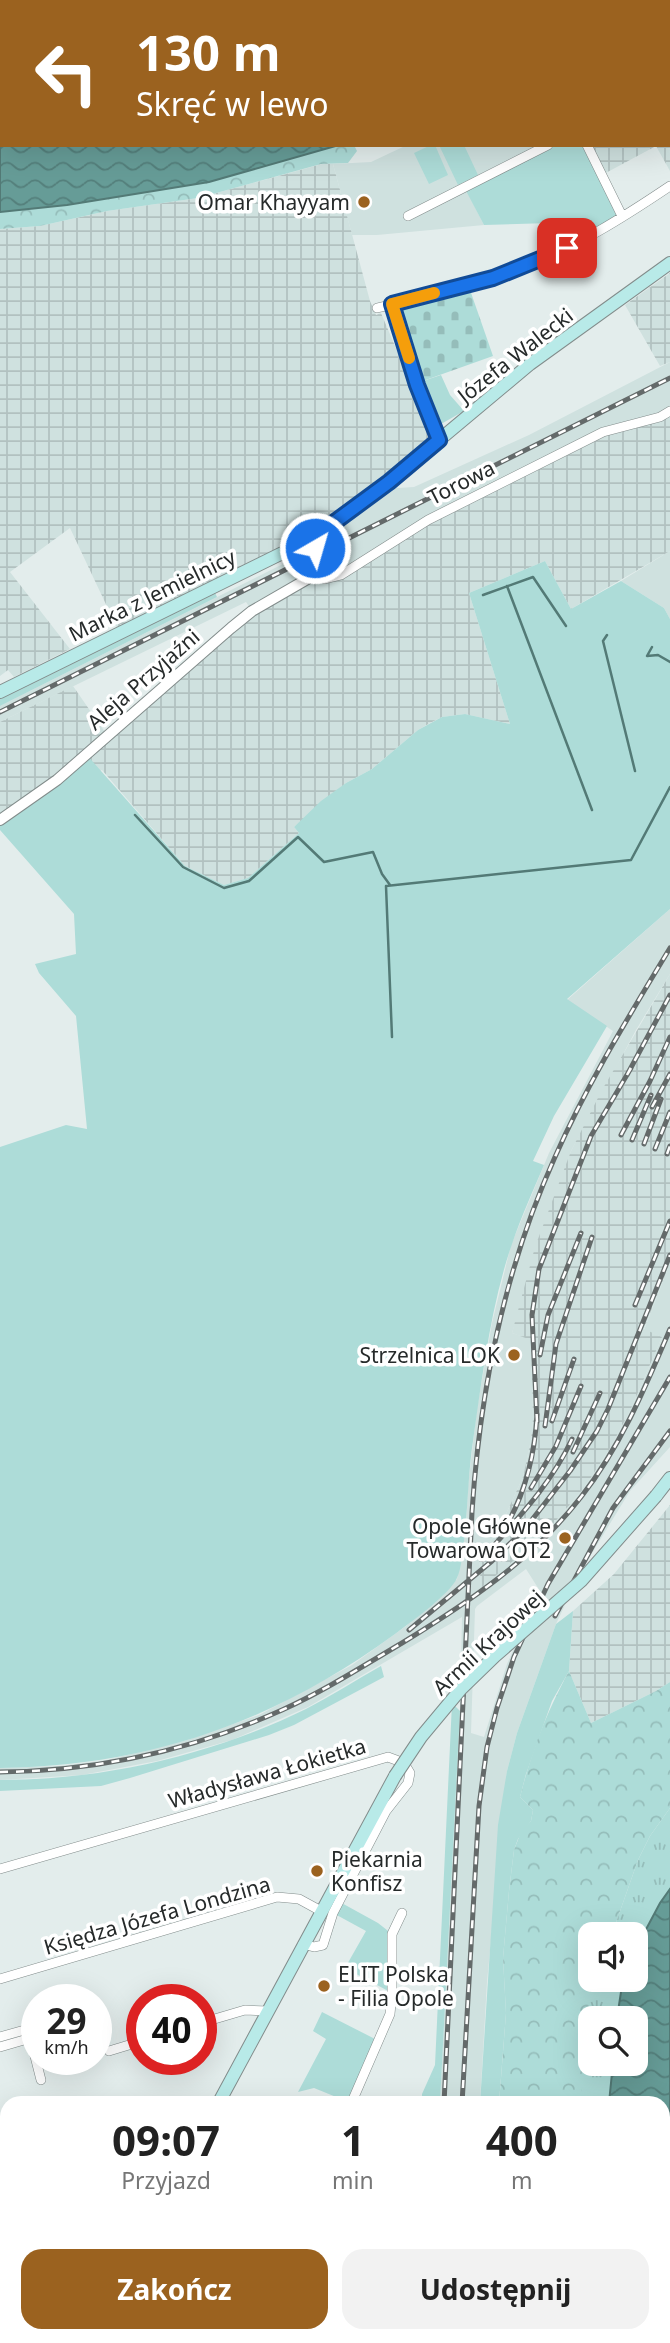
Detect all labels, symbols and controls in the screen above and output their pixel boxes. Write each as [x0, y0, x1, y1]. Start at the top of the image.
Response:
text: 130 m [136, 19, 281, 85]
icon: left [21, 28, 112, 119]
text: Skręć w lewo [136, 82, 329, 125]
place label: Omar Khayyam [197, 188, 350, 216]
marker: Omar Khayyam [356, 194, 372, 210]
pin [537, 218, 597, 278]
icon: arrive [548, 229, 586, 267]
street label: Józefa Walecki [450, 301, 578, 410]
street label: Torowa [423, 453, 499, 511]
position arrow [278, 511, 352, 585]
street label: Marka z Jemielnicy [64, 542, 240, 648]
street label: Aleja Przyjaźni [81, 622, 205, 736]
place label: Strzelnica LOK [359, 1341, 500, 1369]
marker: Strzelnica LOK [506, 1347, 522, 1363]
place label: Opole Główne Towarowa OT2 [406, 1512, 551, 1564]
marker: Opole Główne Towarowa OT2 [557, 1530, 573, 1546]
street label: Armii Krajowej [426, 1583, 550, 1701]
street label: Władysława Łokietka [165, 1731, 369, 1815]
place label: Piekarnia Konfisz [331, 1845, 423, 1897]
marker: Piekarnia Konfisz [309, 1863, 325, 1879]
street label: Księdza Józefa Londzina [40, 1869, 274, 1961]
map controls [578, 1922, 648, 2076]
button: sound [578, 1922, 648, 1992]
place label: ELIT Polska - Filia Opole [338, 1960, 454, 2012]
marker: ELIT Polska - Filia Opole [316, 1978, 332, 1994]
speed limit sign: 40 [126, 1984, 217, 2075]
text: 29 [46, 1997, 87, 2044]
button: search [578, 2006, 648, 2076]
text: km/h [44, 2035, 89, 2059]
text: 09:07 [112, 2111, 220, 2168]
text: 1 [341, 2111, 365, 2168]
text: 400 [486, 2111, 558, 2168]
text: Przyjazd [121, 2164, 211, 2196]
text: min [332, 2164, 374, 2196]
text: m [511, 2164, 533, 2196]
button: Zakończ [21, 2249, 328, 2329]
button: Udostępnij [342, 2249, 649, 2329]

